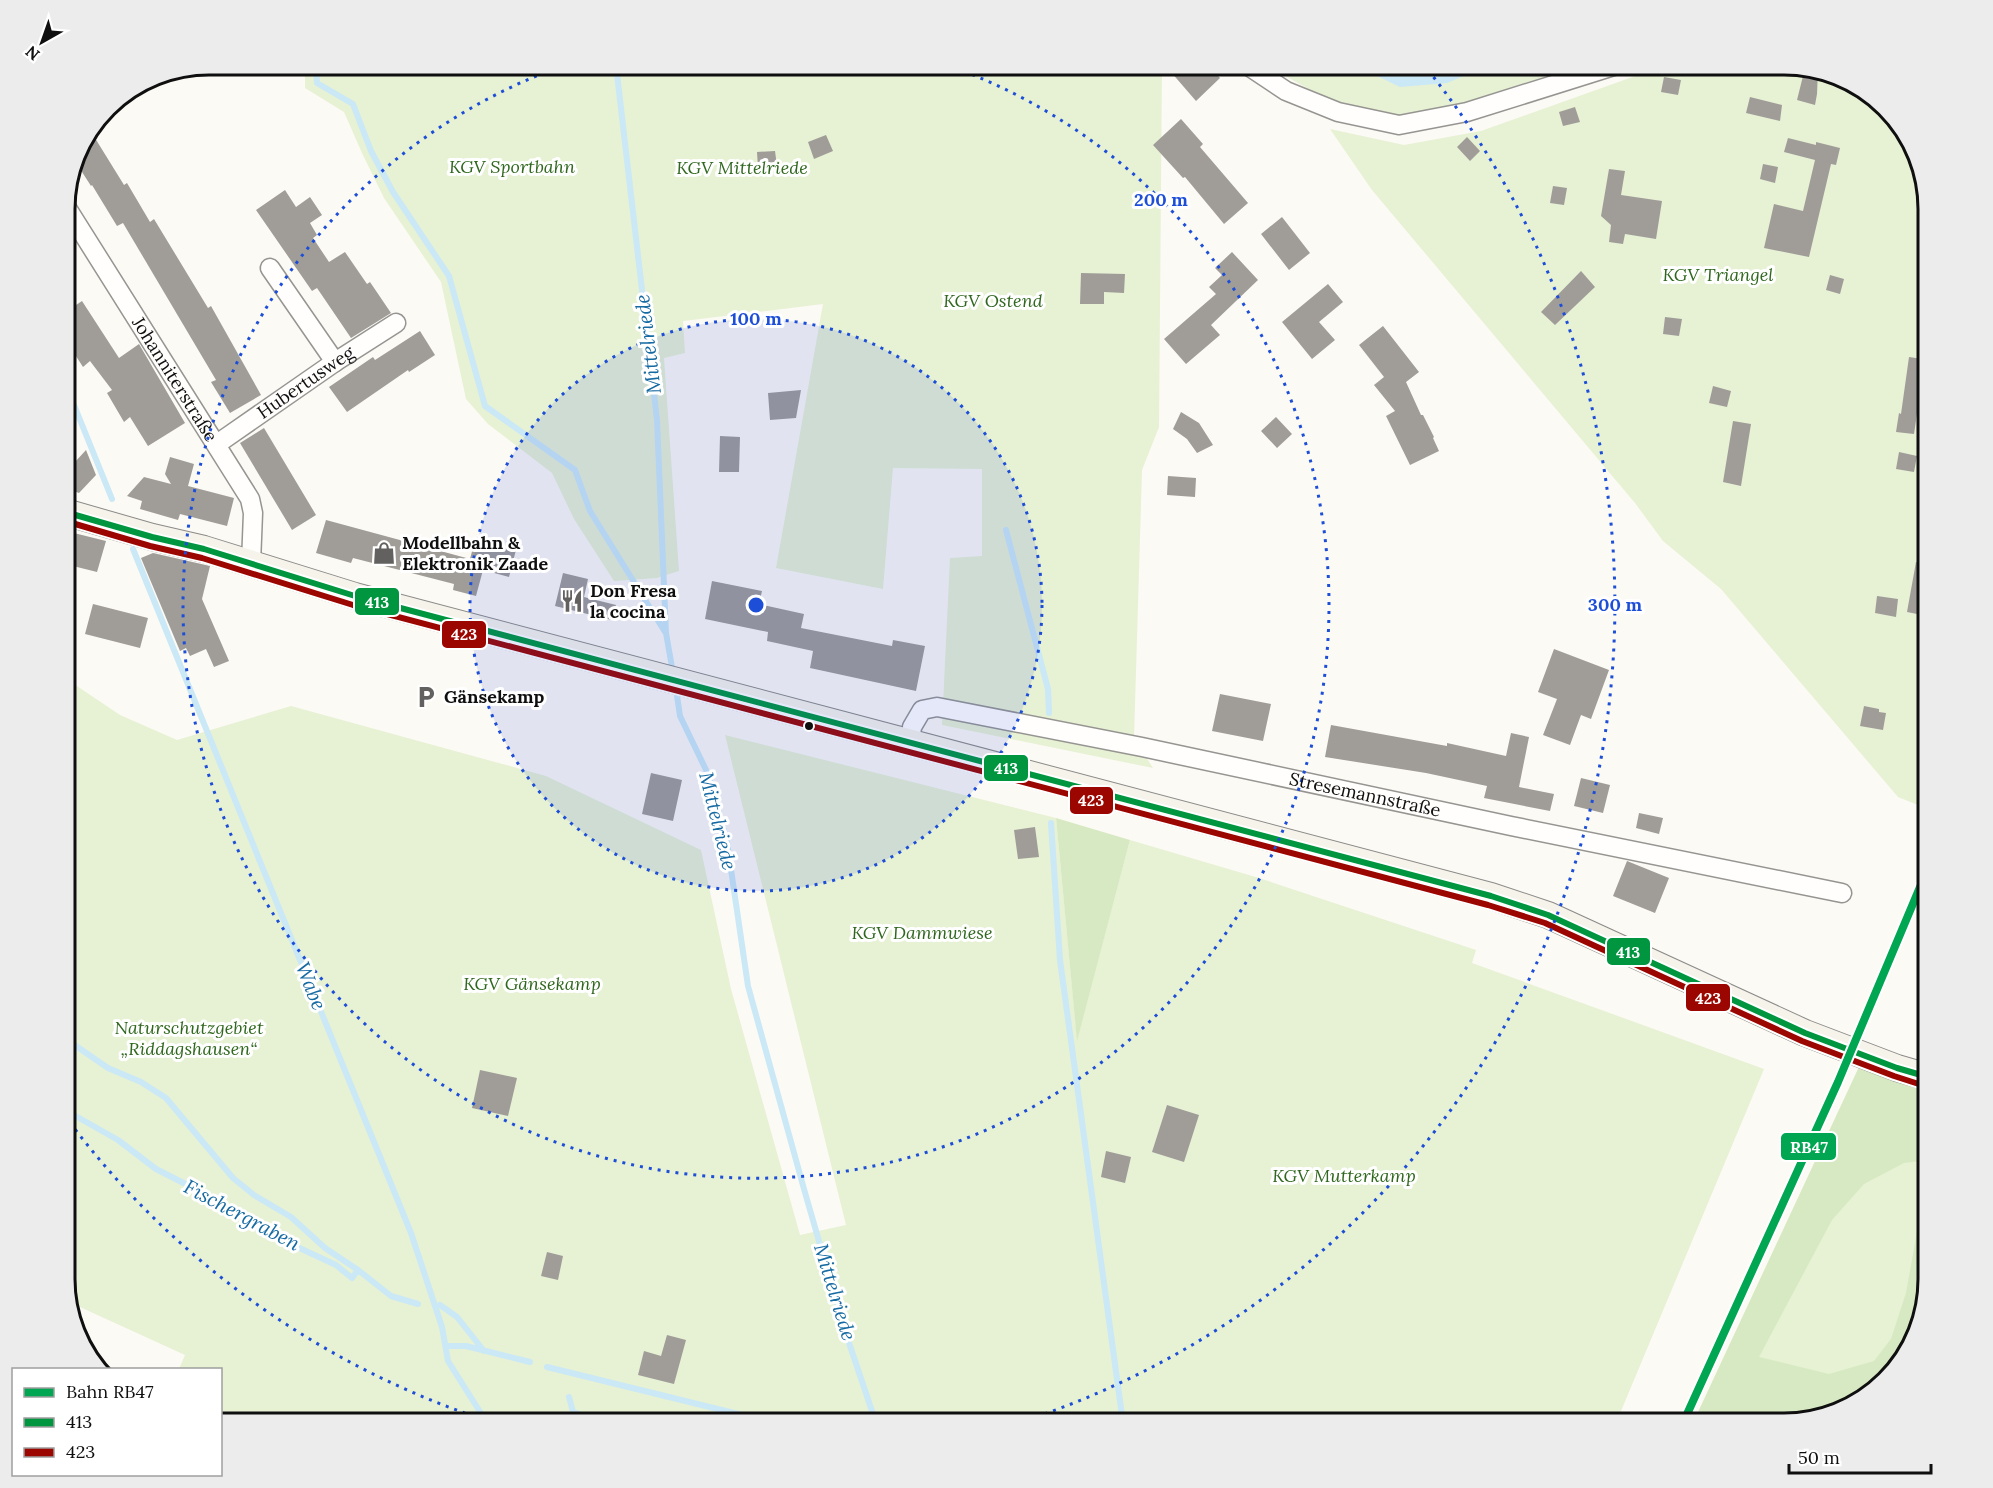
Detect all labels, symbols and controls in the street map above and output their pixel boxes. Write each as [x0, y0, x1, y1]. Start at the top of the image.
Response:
north arrow [12, 12, 72, 72]
text: N [21, 42, 44, 65]
park label: KGV Sportbahn [449, 155, 575, 178]
park label: KGV Mittelriede [676, 156, 808, 179]
text: 200 m [1134, 188, 1188, 211]
park label: KGV Triangel [1663, 263, 1773, 286]
park label: KGV Ostend [943, 289, 1043, 312]
water label: Mittelriede [629, 293, 666, 395]
text: 100 m [730, 307, 782, 330]
street label: Johanniterstraße [127, 311, 223, 446]
street label: Hubertusweg [253, 340, 359, 424]
place label: Modellbahn & Elektronik Zaade [402, 531, 549, 575]
shop icon: Modellbahn & Elektronik Zaade [371, 540, 397, 566]
place label: Don Fresa la cocina [590, 579, 677, 623]
line badge: 413 [354, 587, 400, 616]
restaurant icon: Don Fresa la cocina [559, 588, 585, 614]
text: 413 [365, 592, 389, 612]
text: 300 m [1588, 593, 1643, 616]
centre of rings [746, 595, 766, 615]
line badge: 423 [441, 620, 487, 649]
text: 423 [451, 624, 477, 644]
parking icon: Gänsekamp [413, 684, 439, 710]
place label: Gänsekamp [444, 685, 544, 708]
unlabelled marker [803, 720, 815, 732]
line badge: 413 [983, 754, 1029, 782]
text: 413 [994, 758, 1018, 778]
street label: Stresemannstraße [1287, 767, 1443, 822]
water label: Mittelriede [694, 769, 743, 873]
line badge: 423 [1069, 786, 1114, 815]
text: 423 [1078, 790, 1104, 810]
park label: KGV Dammwiese [851, 921, 993, 944]
line badge: 413 [1606, 937, 1651, 966]
text: 413 [1616, 942, 1640, 962]
water label: Wabe [291, 958, 332, 1013]
park label: KGV Gänsekamp [463, 972, 601, 995]
line badge: 423 [1685, 983, 1731, 1012]
text: 423 [1695, 988, 1721, 1008]
park label: Naturschutzgebiet „Riddagshausen“ [115, 1016, 264, 1060]
line badge: RB47 [1780, 1132, 1837, 1161]
text: RB47 [1790, 1137, 1828, 1157]
park label: KGV Mutterkamp [1272, 1164, 1416, 1187]
water label: Fischergraben [180, 1173, 305, 1256]
water label: Mittelriede [809, 1240, 862, 1343]
legend [12, 1368, 222, 1476]
text: Bahn RB47 [66, 1380, 153, 1403]
text: 413 [66, 1410, 92, 1433]
scale bar [1789, 1437, 1932, 1475]
text: 423 [66, 1440, 95, 1463]
text: 50 m [1798, 1446, 1840, 1469]

